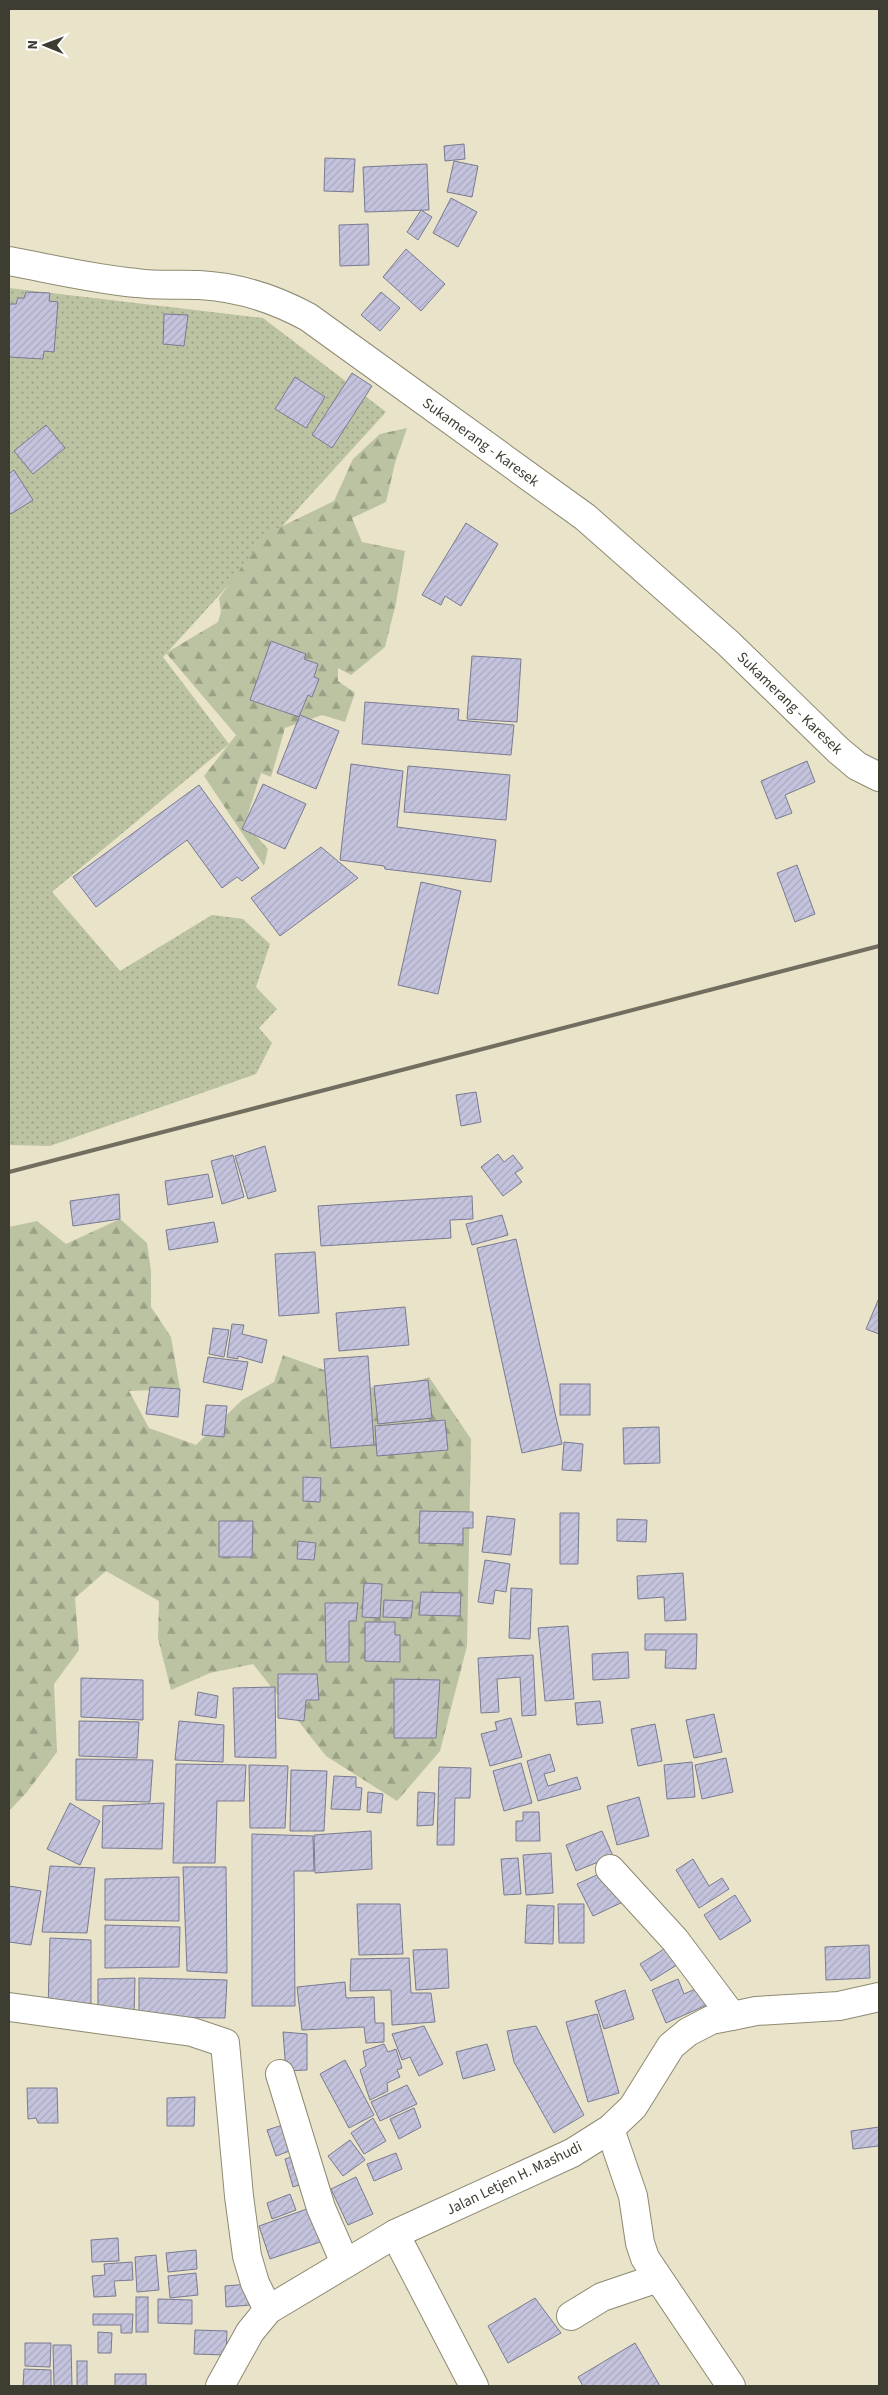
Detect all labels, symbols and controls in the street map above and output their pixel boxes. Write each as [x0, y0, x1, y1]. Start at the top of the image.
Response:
north arrow [20, 20, 70, 70]
text: N [23, 40, 43, 50]
street label: Sukamerang - Karesek [418, 393, 544, 492]
street label: Sukamerang - Karesek [732, 647, 848, 760]
street label: Jalan Letjen H. Mashudi [443, 2136, 586, 2220]

